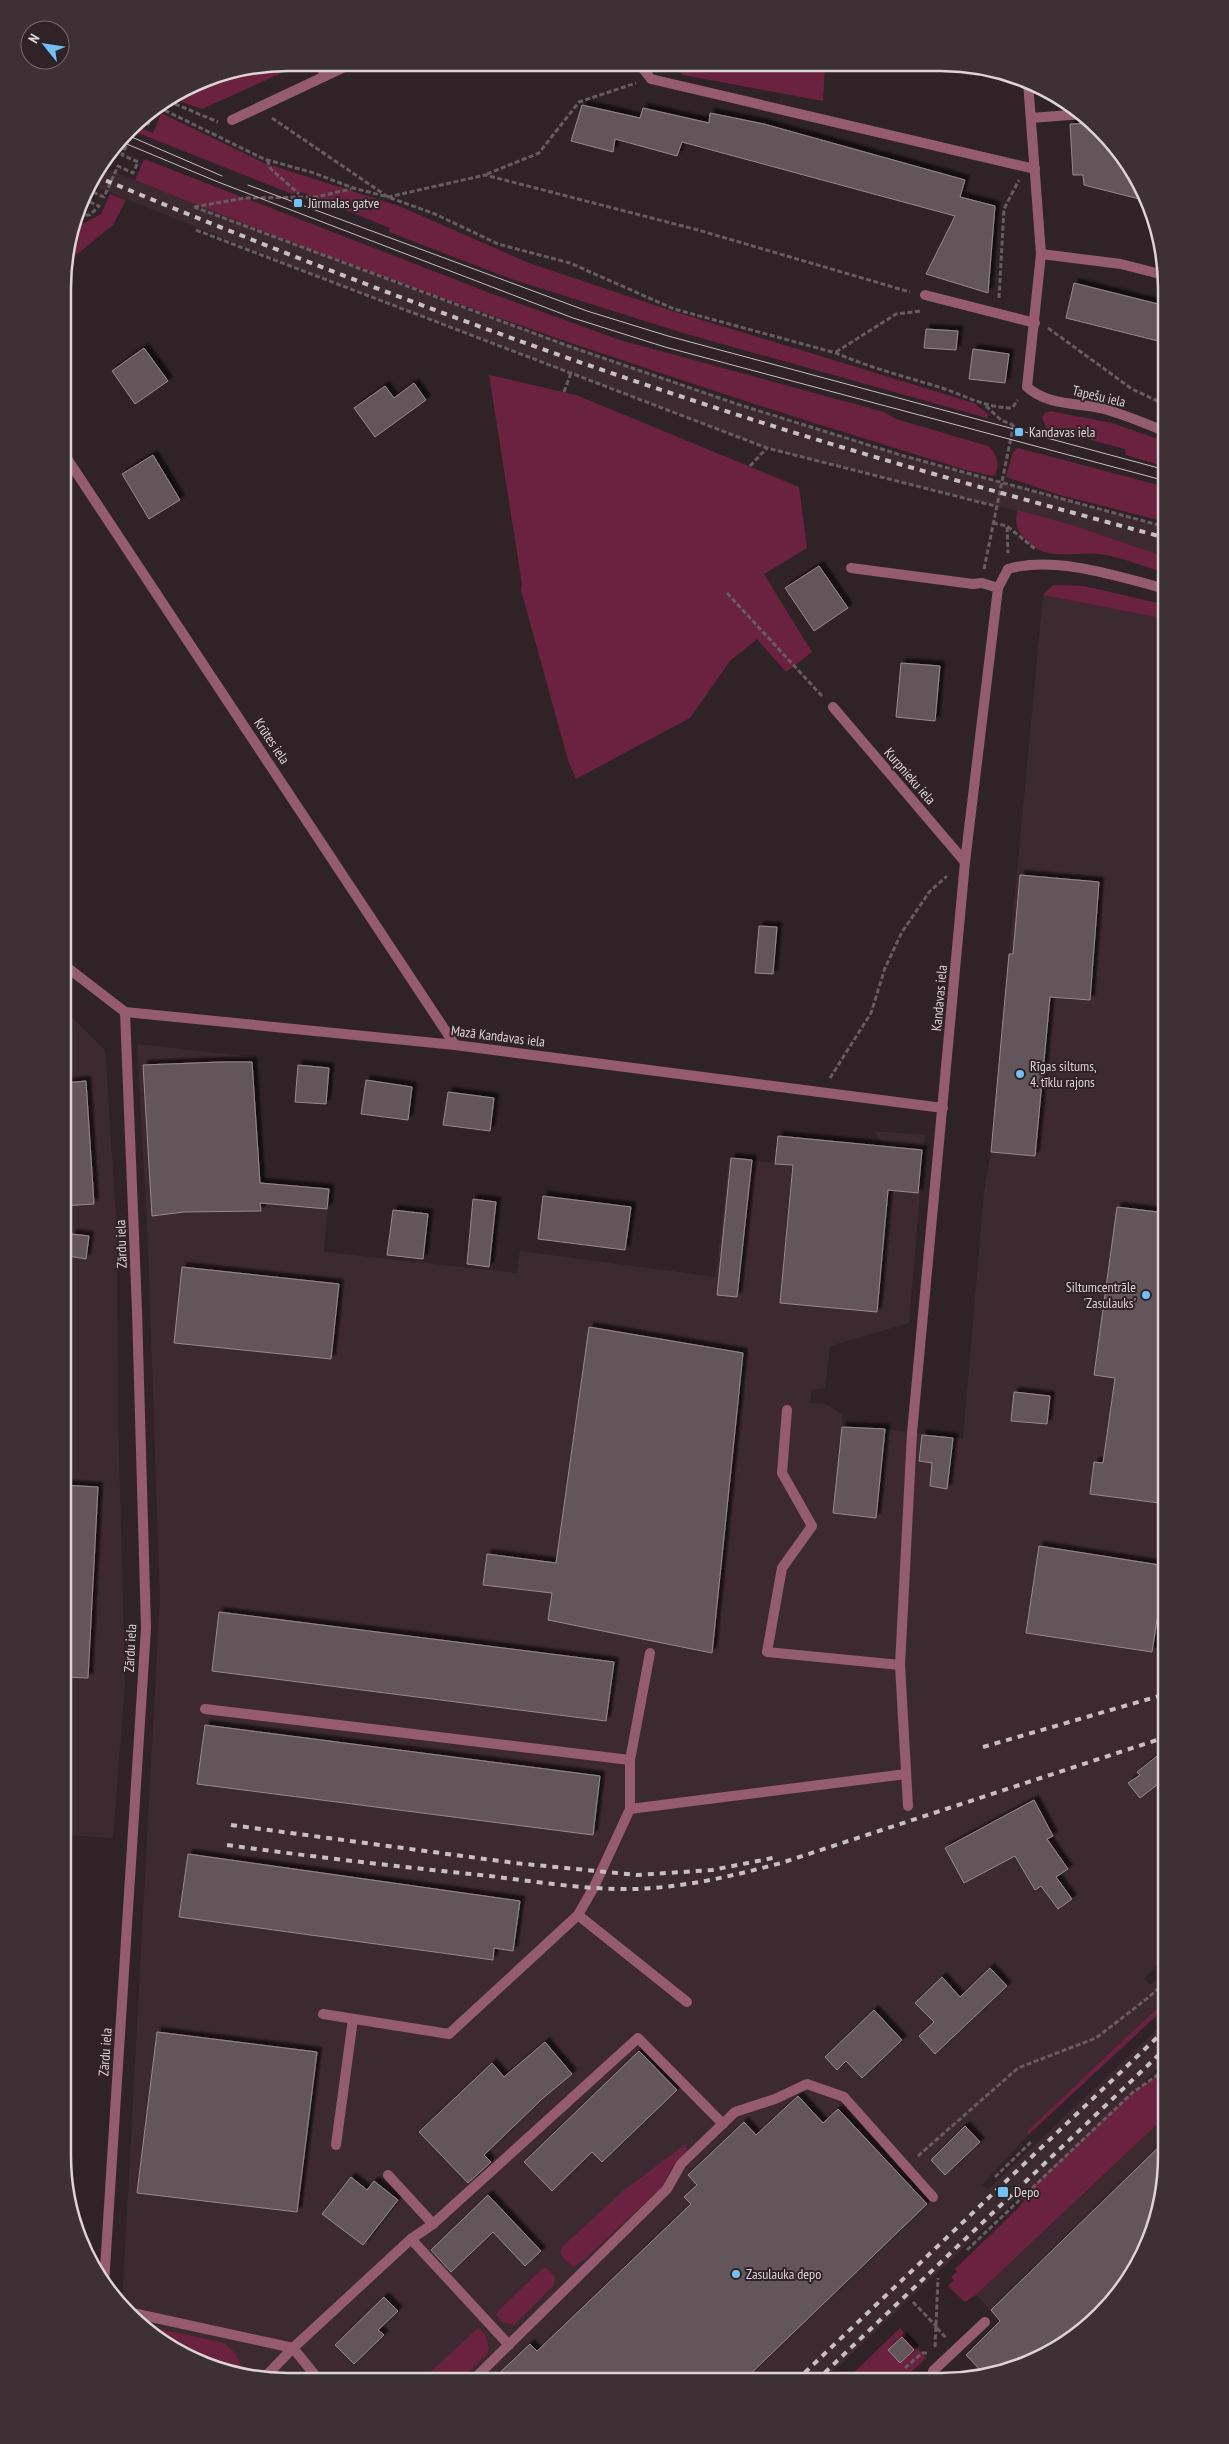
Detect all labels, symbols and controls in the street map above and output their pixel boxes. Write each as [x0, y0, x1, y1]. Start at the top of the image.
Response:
north arrow [20, 20, 70, 70]
text: N [24, 31, 43, 46]
place label: Jūrmalas gatve [307, 194, 379, 212]
marker: Jūrmalas gatve [292, 197, 304, 209]
street label: Tapešu iela [1071, 381, 1127, 411]
place label: Kandavas iela [1029, 423, 1095, 441]
marker: Kandavas iela [1013, 426, 1025, 438]
street label: Krūtes iela [250, 715, 294, 767]
street label: Kurpnieku iela [880, 744, 940, 808]
street label: Kandavas iela [927, 964, 951, 1032]
street label: Mazā Kandavas iela [450, 1021, 546, 1051]
place label: Rīgas siltums, 4. tīklu rajons [1030, 1057, 1097, 1091]
marker: Rīgas siltums, 4. tīklu rajons [1014, 1068, 1026, 1080]
street label: Zārdu iela [111, 1220, 131, 1268]
place label: Siltumcentrāle 'Zasulauks' [1066, 1278, 1136, 1312]
marker: Siltumcentrāle 'Zasulauks' [1140, 1289, 1152, 1301]
street label: Zārdu iela [120, 1623, 140, 1673]
street label: Zārdu iela [94, 2027, 116, 2077]
place label: Depo [1014, 2183, 1039, 2201]
marker: Depo [996, 2185, 1010, 2199]
place label: Zasulauka depo [746, 2265, 821, 2283]
marker: Zasulauka depo [730, 2268, 742, 2280]

